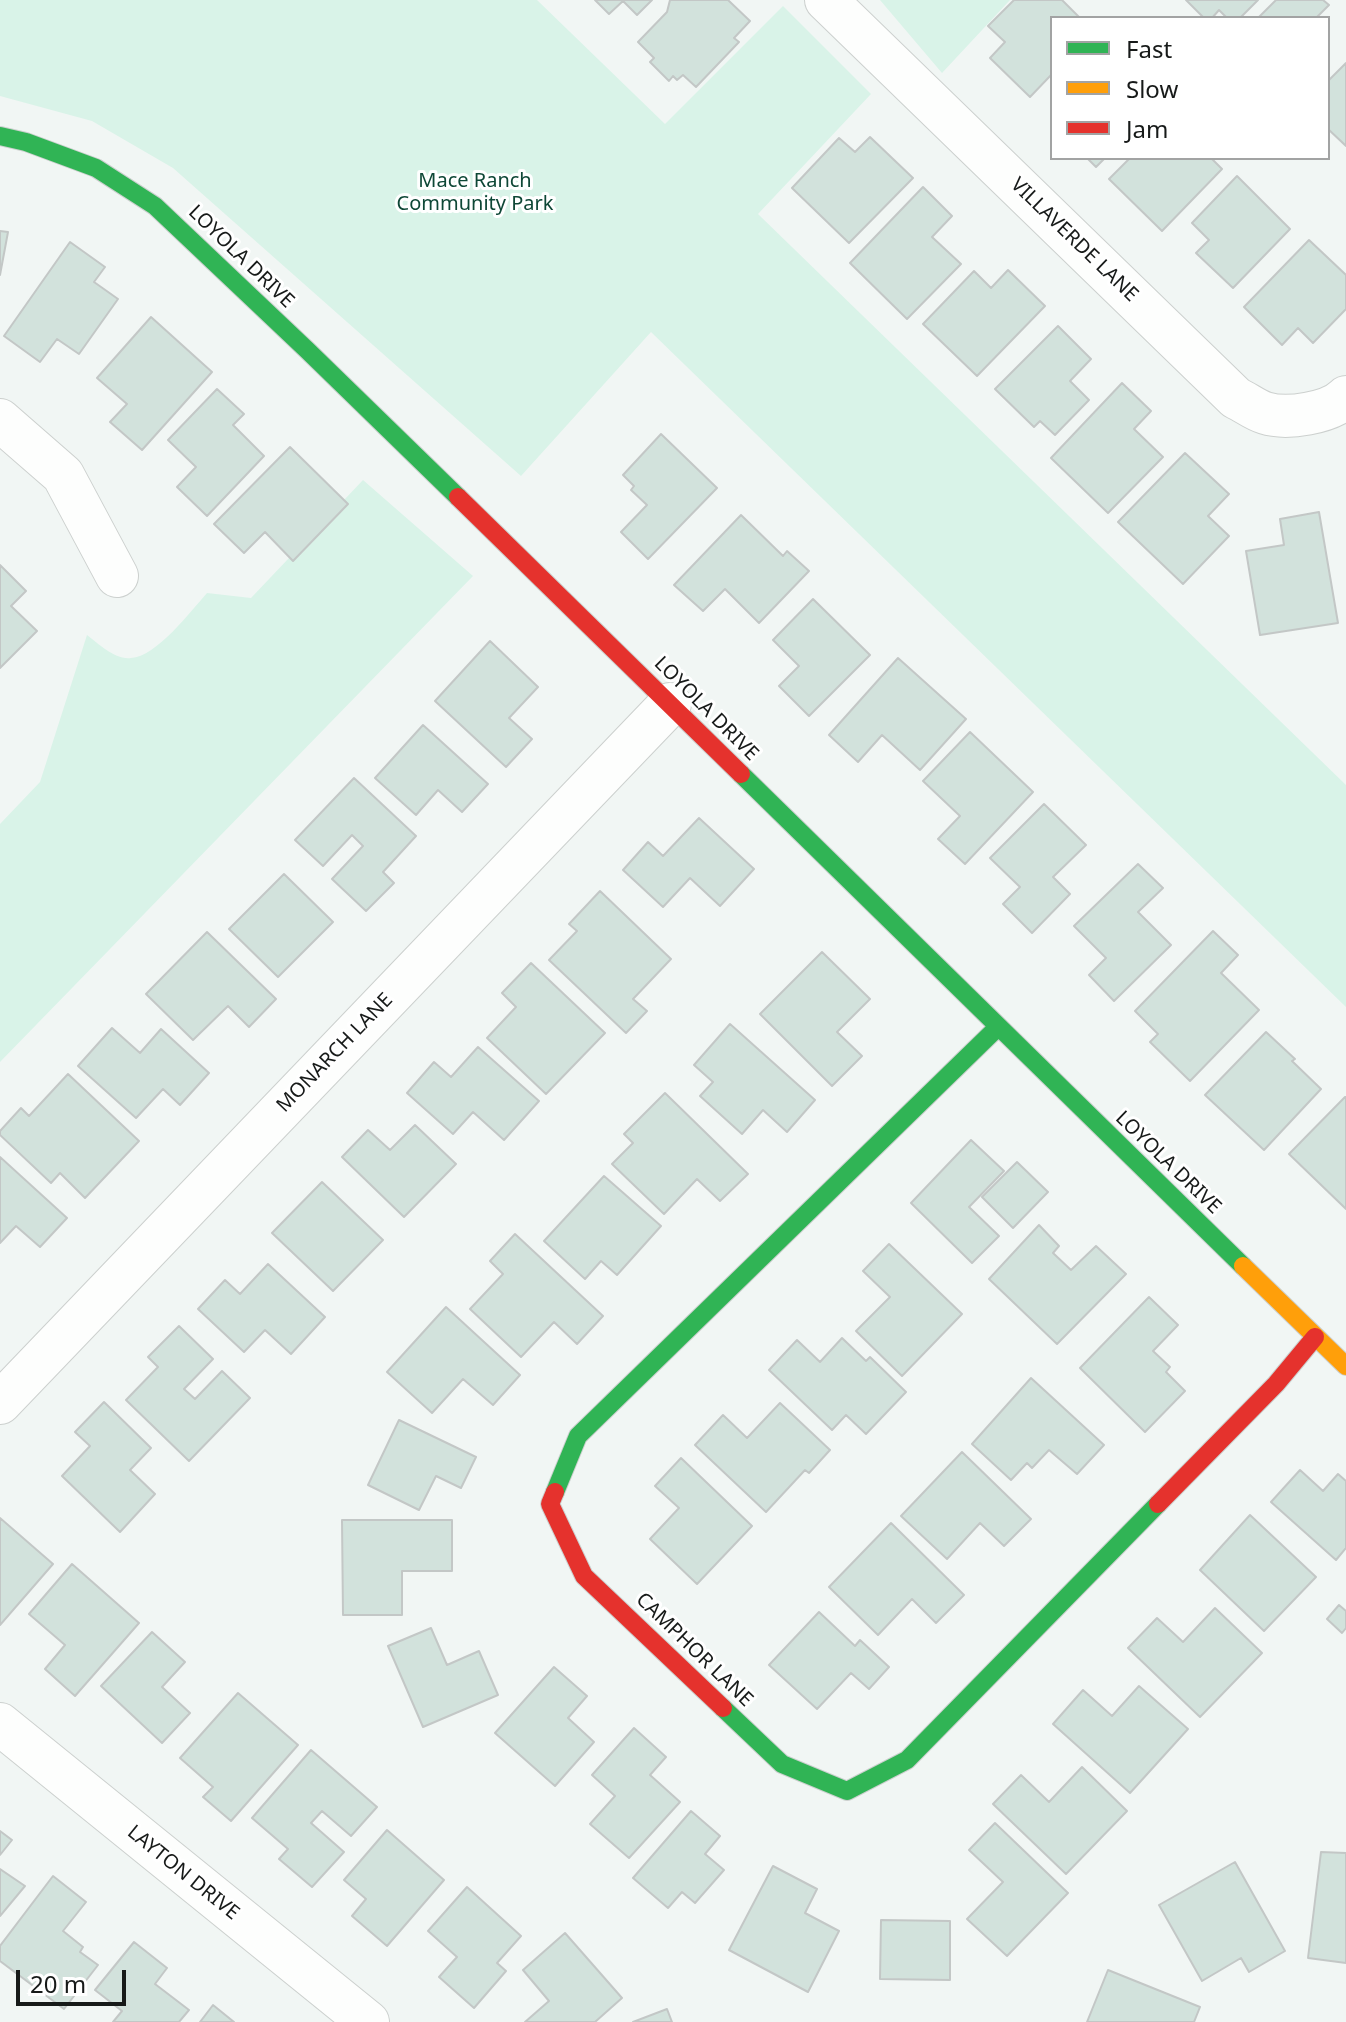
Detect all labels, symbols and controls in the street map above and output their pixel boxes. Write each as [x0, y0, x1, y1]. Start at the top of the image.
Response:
legend [1050, 16, 1330, 160]
text: Fast [1126, 32, 1172, 65]
text: Slow [1126, 72, 1178, 105]
text: Jam [1126, 112, 1168, 145]
park label: Mace Ranch Community Park [397, 169, 553, 216]
street label: VILLAVERDE LANE [1005, 173, 1143, 307]
street label: LOYOLA DRIVE [183, 201, 299, 313]
street label: LOYOLA DRIVE [649, 652, 763, 766]
street label: MONARCH LANE [272, 988, 398, 1118]
street label: LOYOLA DRIVE [1110, 1107, 1226, 1219]
street label: CAMPHOR LANE [631, 1588, 757, 1712]
street label: LAYTON DRIVE [122, 1821, 244, 1925]
scale bar [20, 1954, 130, 2004]
text: 20 m [30, 1967, 86, 2000]

